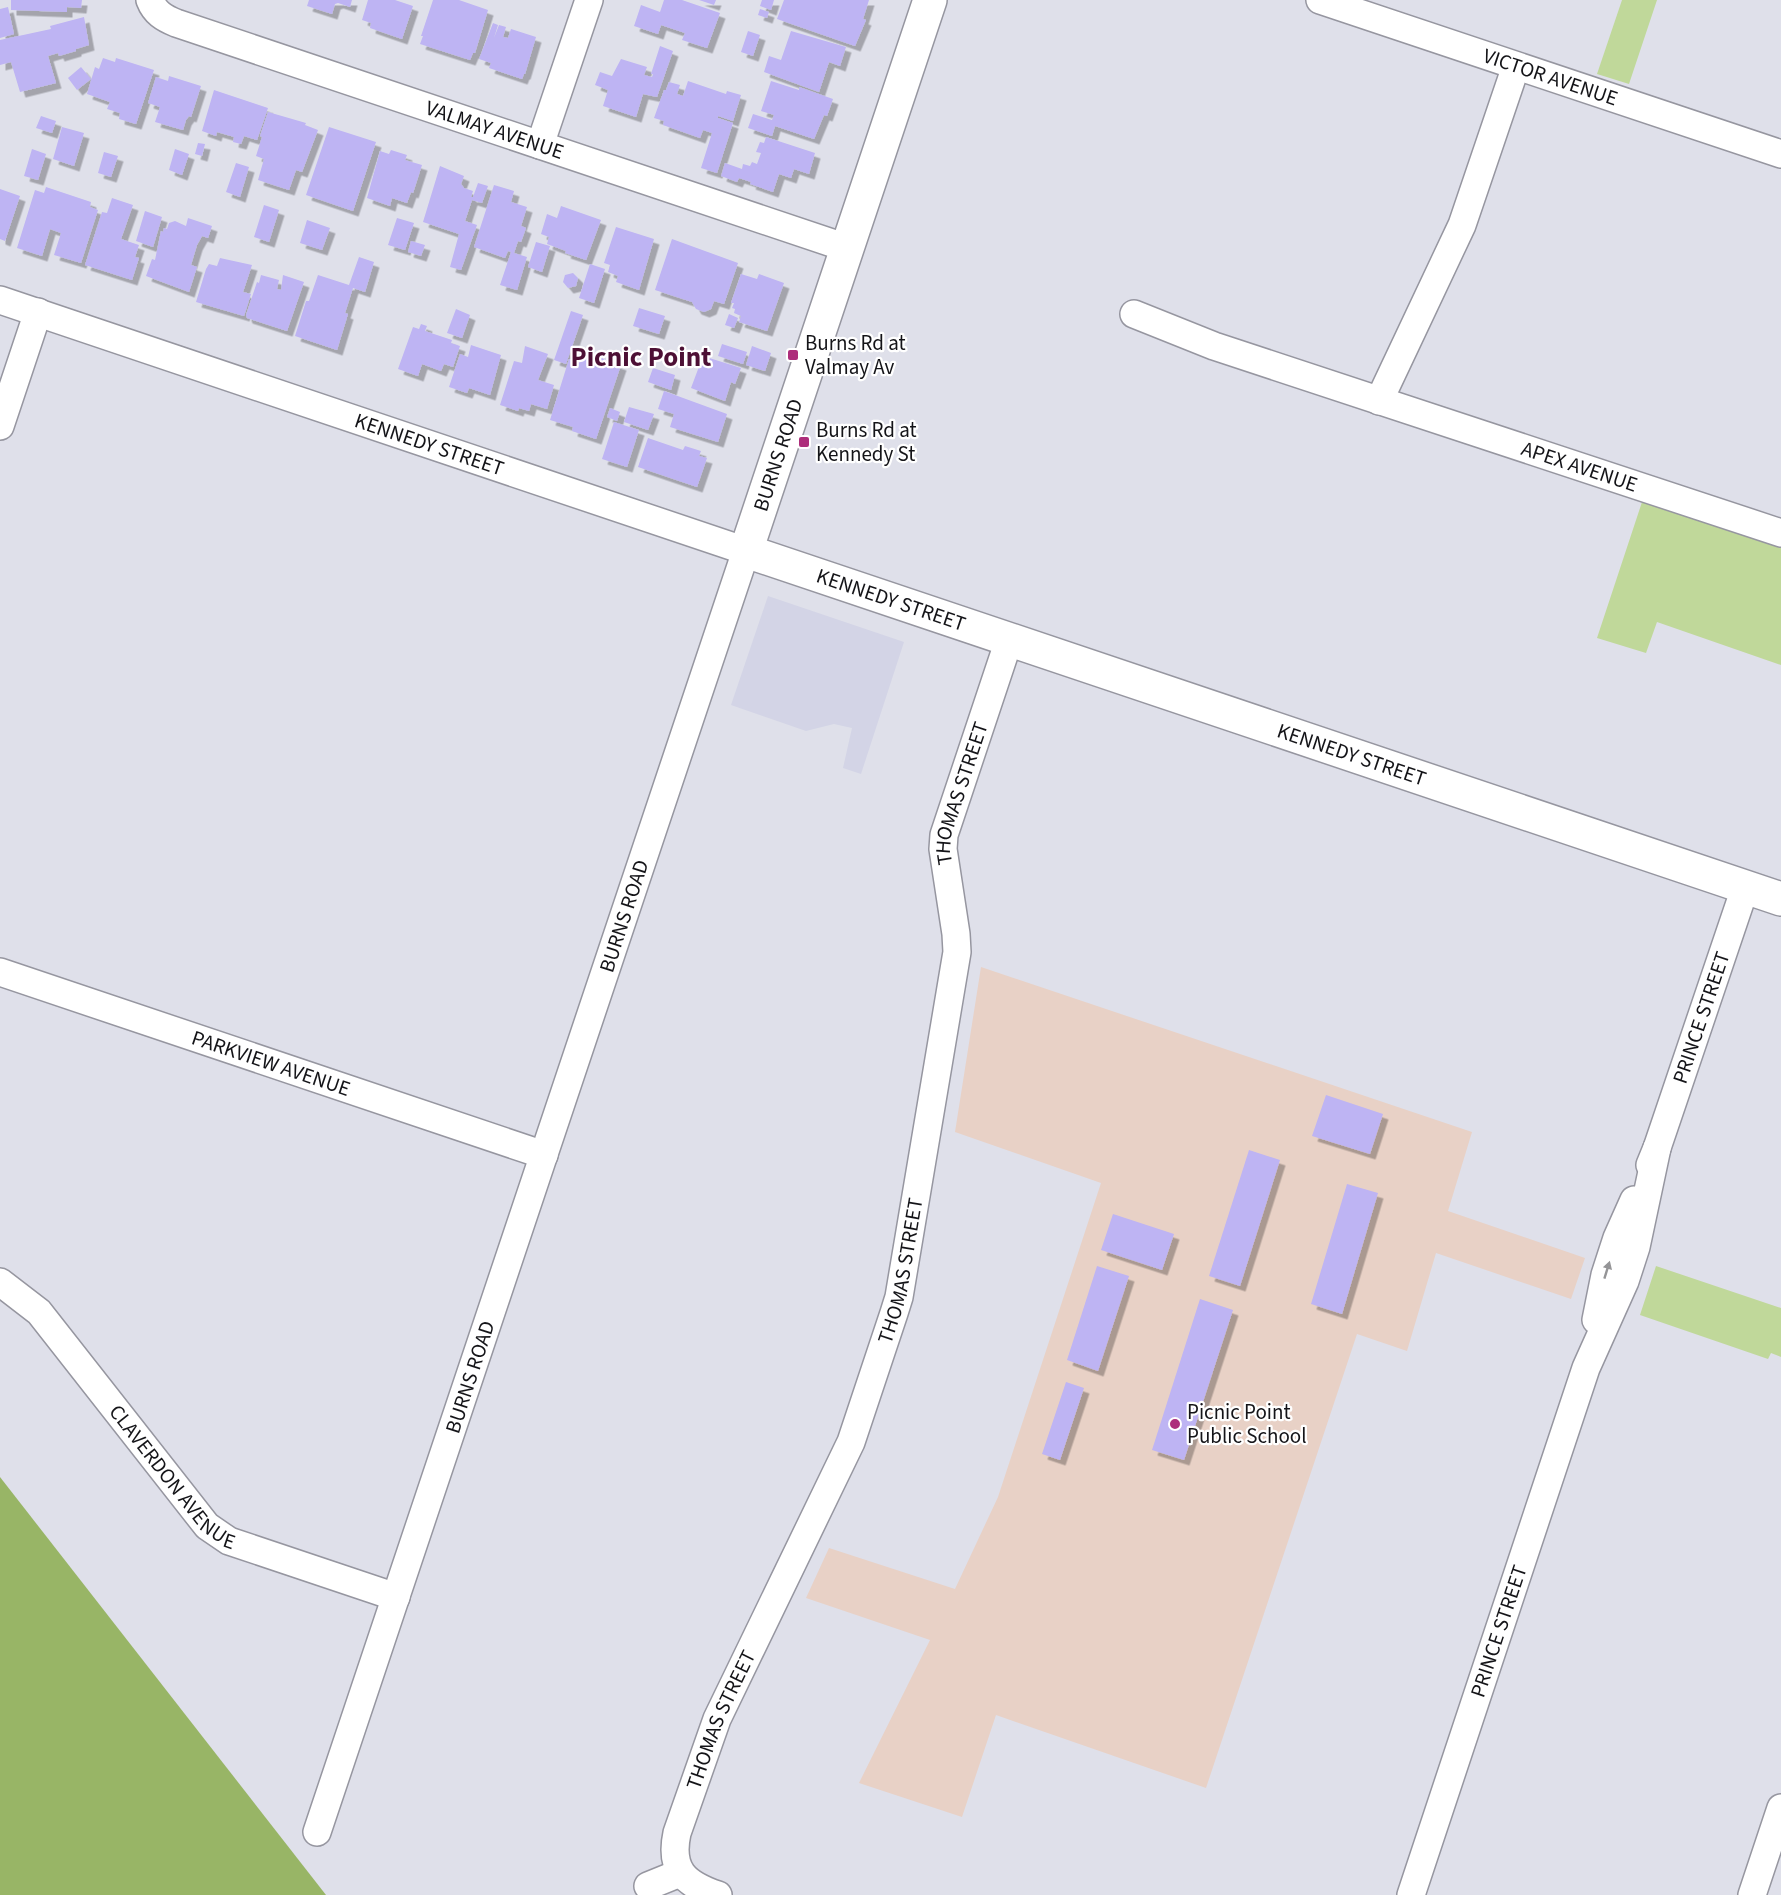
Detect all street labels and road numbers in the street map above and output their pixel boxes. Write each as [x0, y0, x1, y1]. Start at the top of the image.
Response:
street label: VICTOR AVENUE [1479, 41, 1622, 113]
street label: VALMAY AVENUE [422, 93, 568, 167]
street label: BURNS ROAD [746, 395, 810, 515]
street label: KENNEDY STREET [351, 405, 508, 483]
street label: APEX AVENUE [1518, 433, 1641, 500]
street label: KENNEDY STREET [813, 561, 970, 639]
street label: KENNEDY STREET [1273, 716, 1430, 794]
street label: THOMAS STREET [928, 718, 996, 867]
street label: BURNS ROAD [592, 856, 656, 976]
street label: PRINCE STREET [1665, 948, 1737, 1088]
street label: PARKVIEW AVENUE [188, 1023, 354, 1104]
street label: THOMAS STREET [870, 1196, 930, 1347]
street label: BURNS ROAD [438, 1317, 502, 1437]
street label: CLAVERDON AVENUE [102, 1398, 239, 1557]
street label: PRINCE STREET [1463, 1561, 1535, 1701]
street label: THOMAS STREET [678, 1645, 763, 1793]

